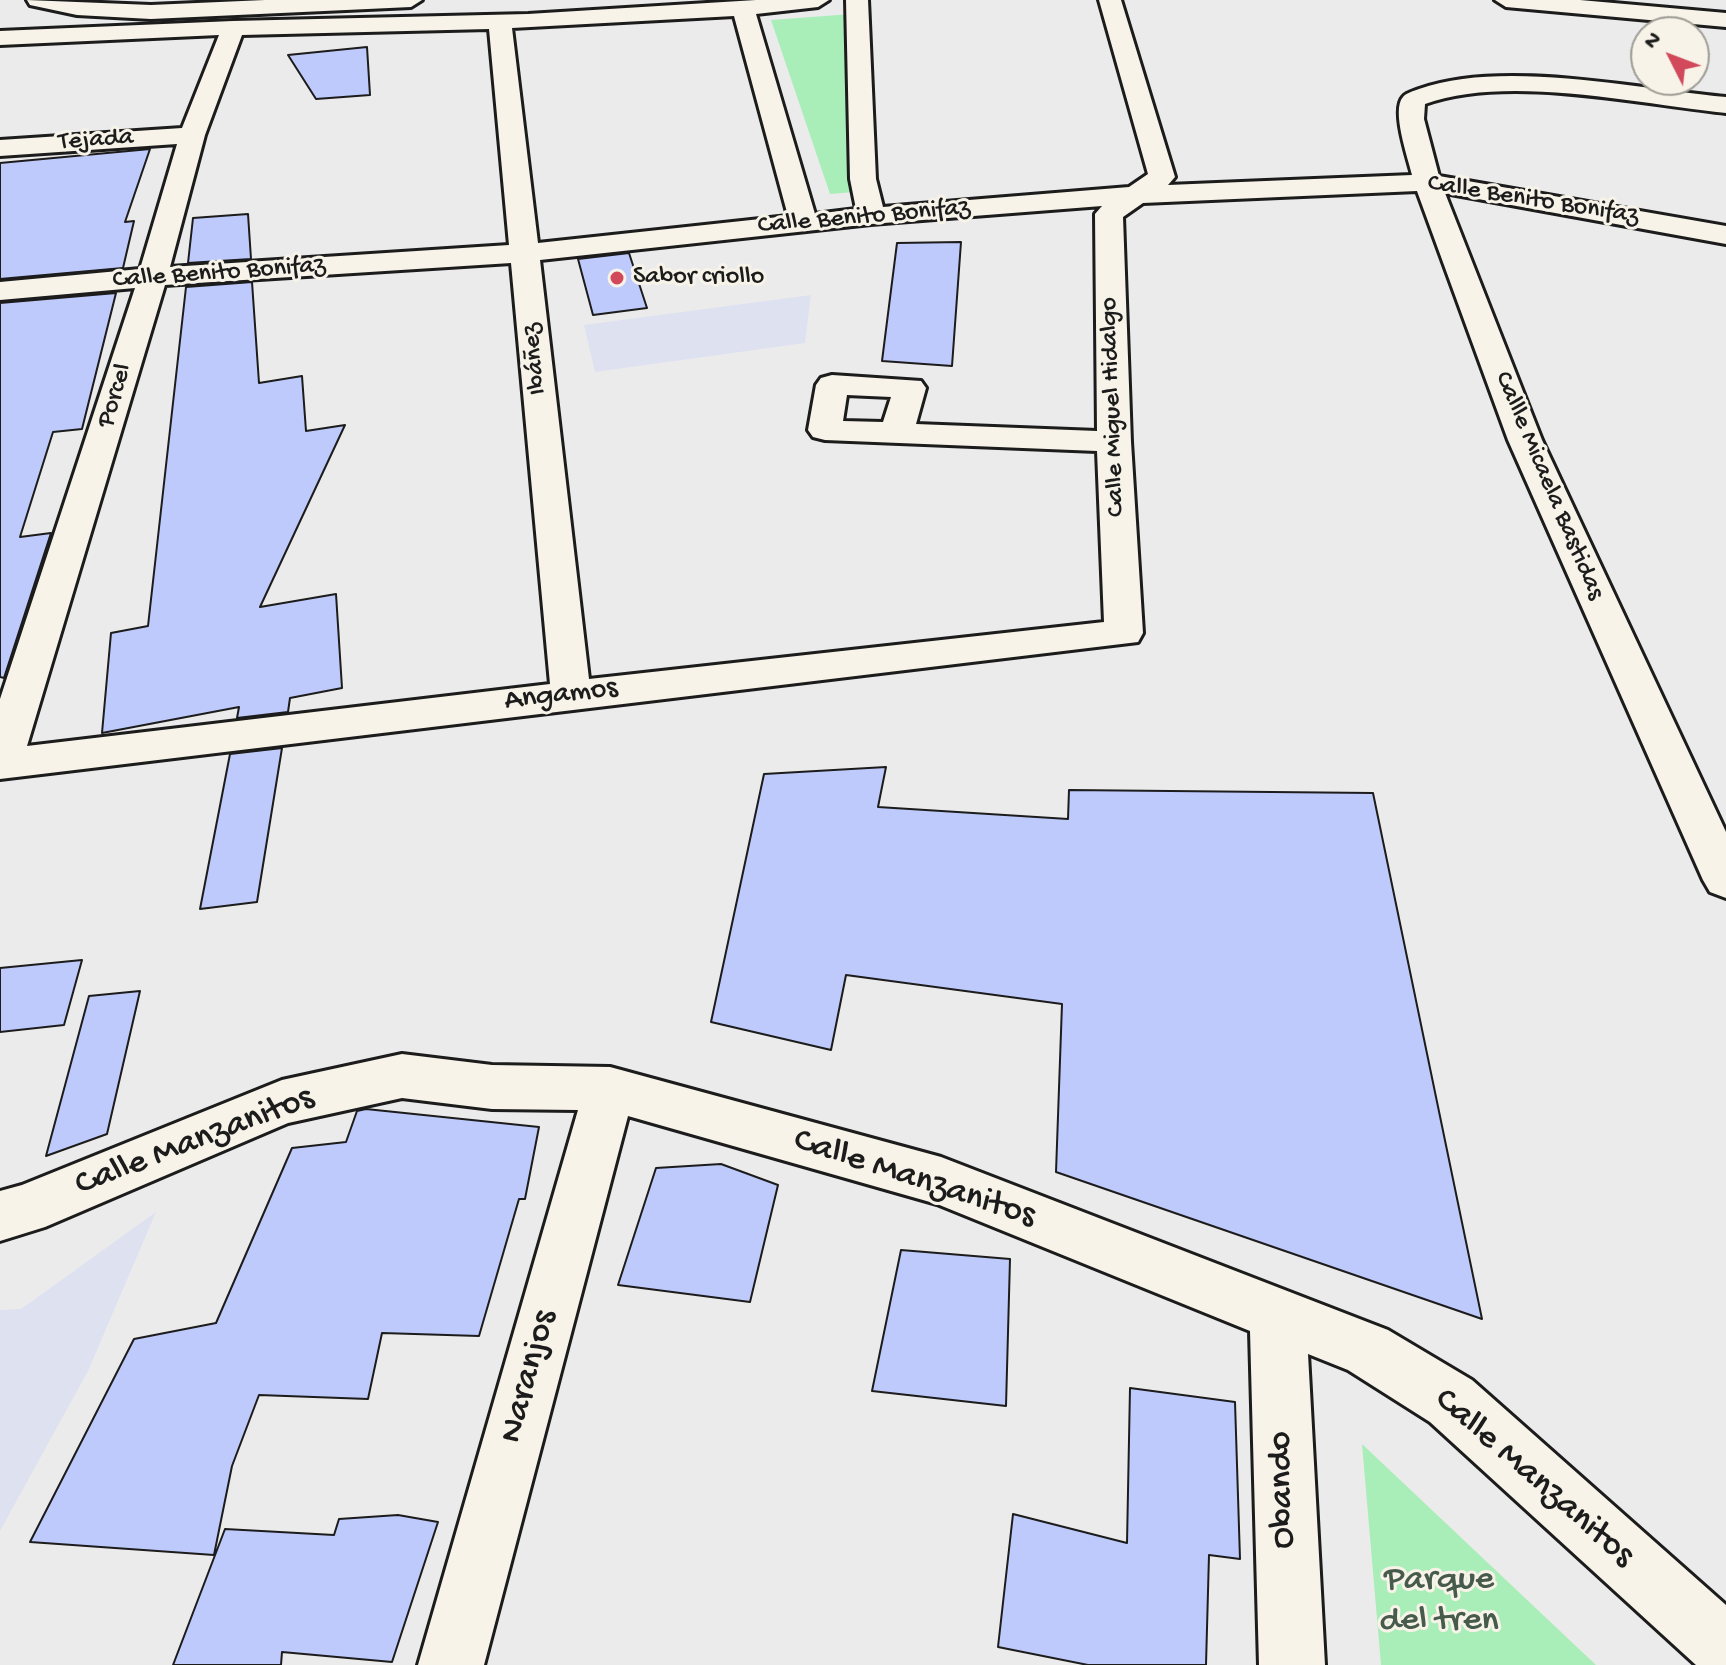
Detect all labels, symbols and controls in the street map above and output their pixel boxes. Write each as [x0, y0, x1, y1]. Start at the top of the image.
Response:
north arrow [1630, 16, 1710, 96]
text: N [1639, 27, 1668, 55]
street label: Tejada [57, 123, 135, 159]
street label: Calle Benito Bonifaz [1425, 169, 1641, 233]
street label: Calle Benito Bonifaz [756, 193, 972, 243]
street label: Calle Benito Bonifaz [112, 251, 326, 297]
place label: Sabor criollo [633, 262, 764, 294]
marker: Sabor criollo [608, 269, 626, 287]
street label: Calle Miguel Hidalgo [1095, 297, 1133, 517]
street label: Ibáñez [517, 322, 555, 396]
street label: Porcel [92, 360, 140, 432]
street label: Callle Micaela Bastidas [1486, 367, 1610, 605]
street label: Angamos [502, 671, 620, 721]
street label: Calle Manzanitos [70, 1078, 320, 1208]
street label: Calle Manzanitos [788, 1121, 1040, 1239]
street label: Naranjos [492, 1306, 568, 1448]
street label: Calle Manzanitos [1424, 1380, 1642, 1578]
street label: Obando [1260, 1431, 1308, 1549]
park label: Parque del tren [1379, 1559, 1499, 1644]

